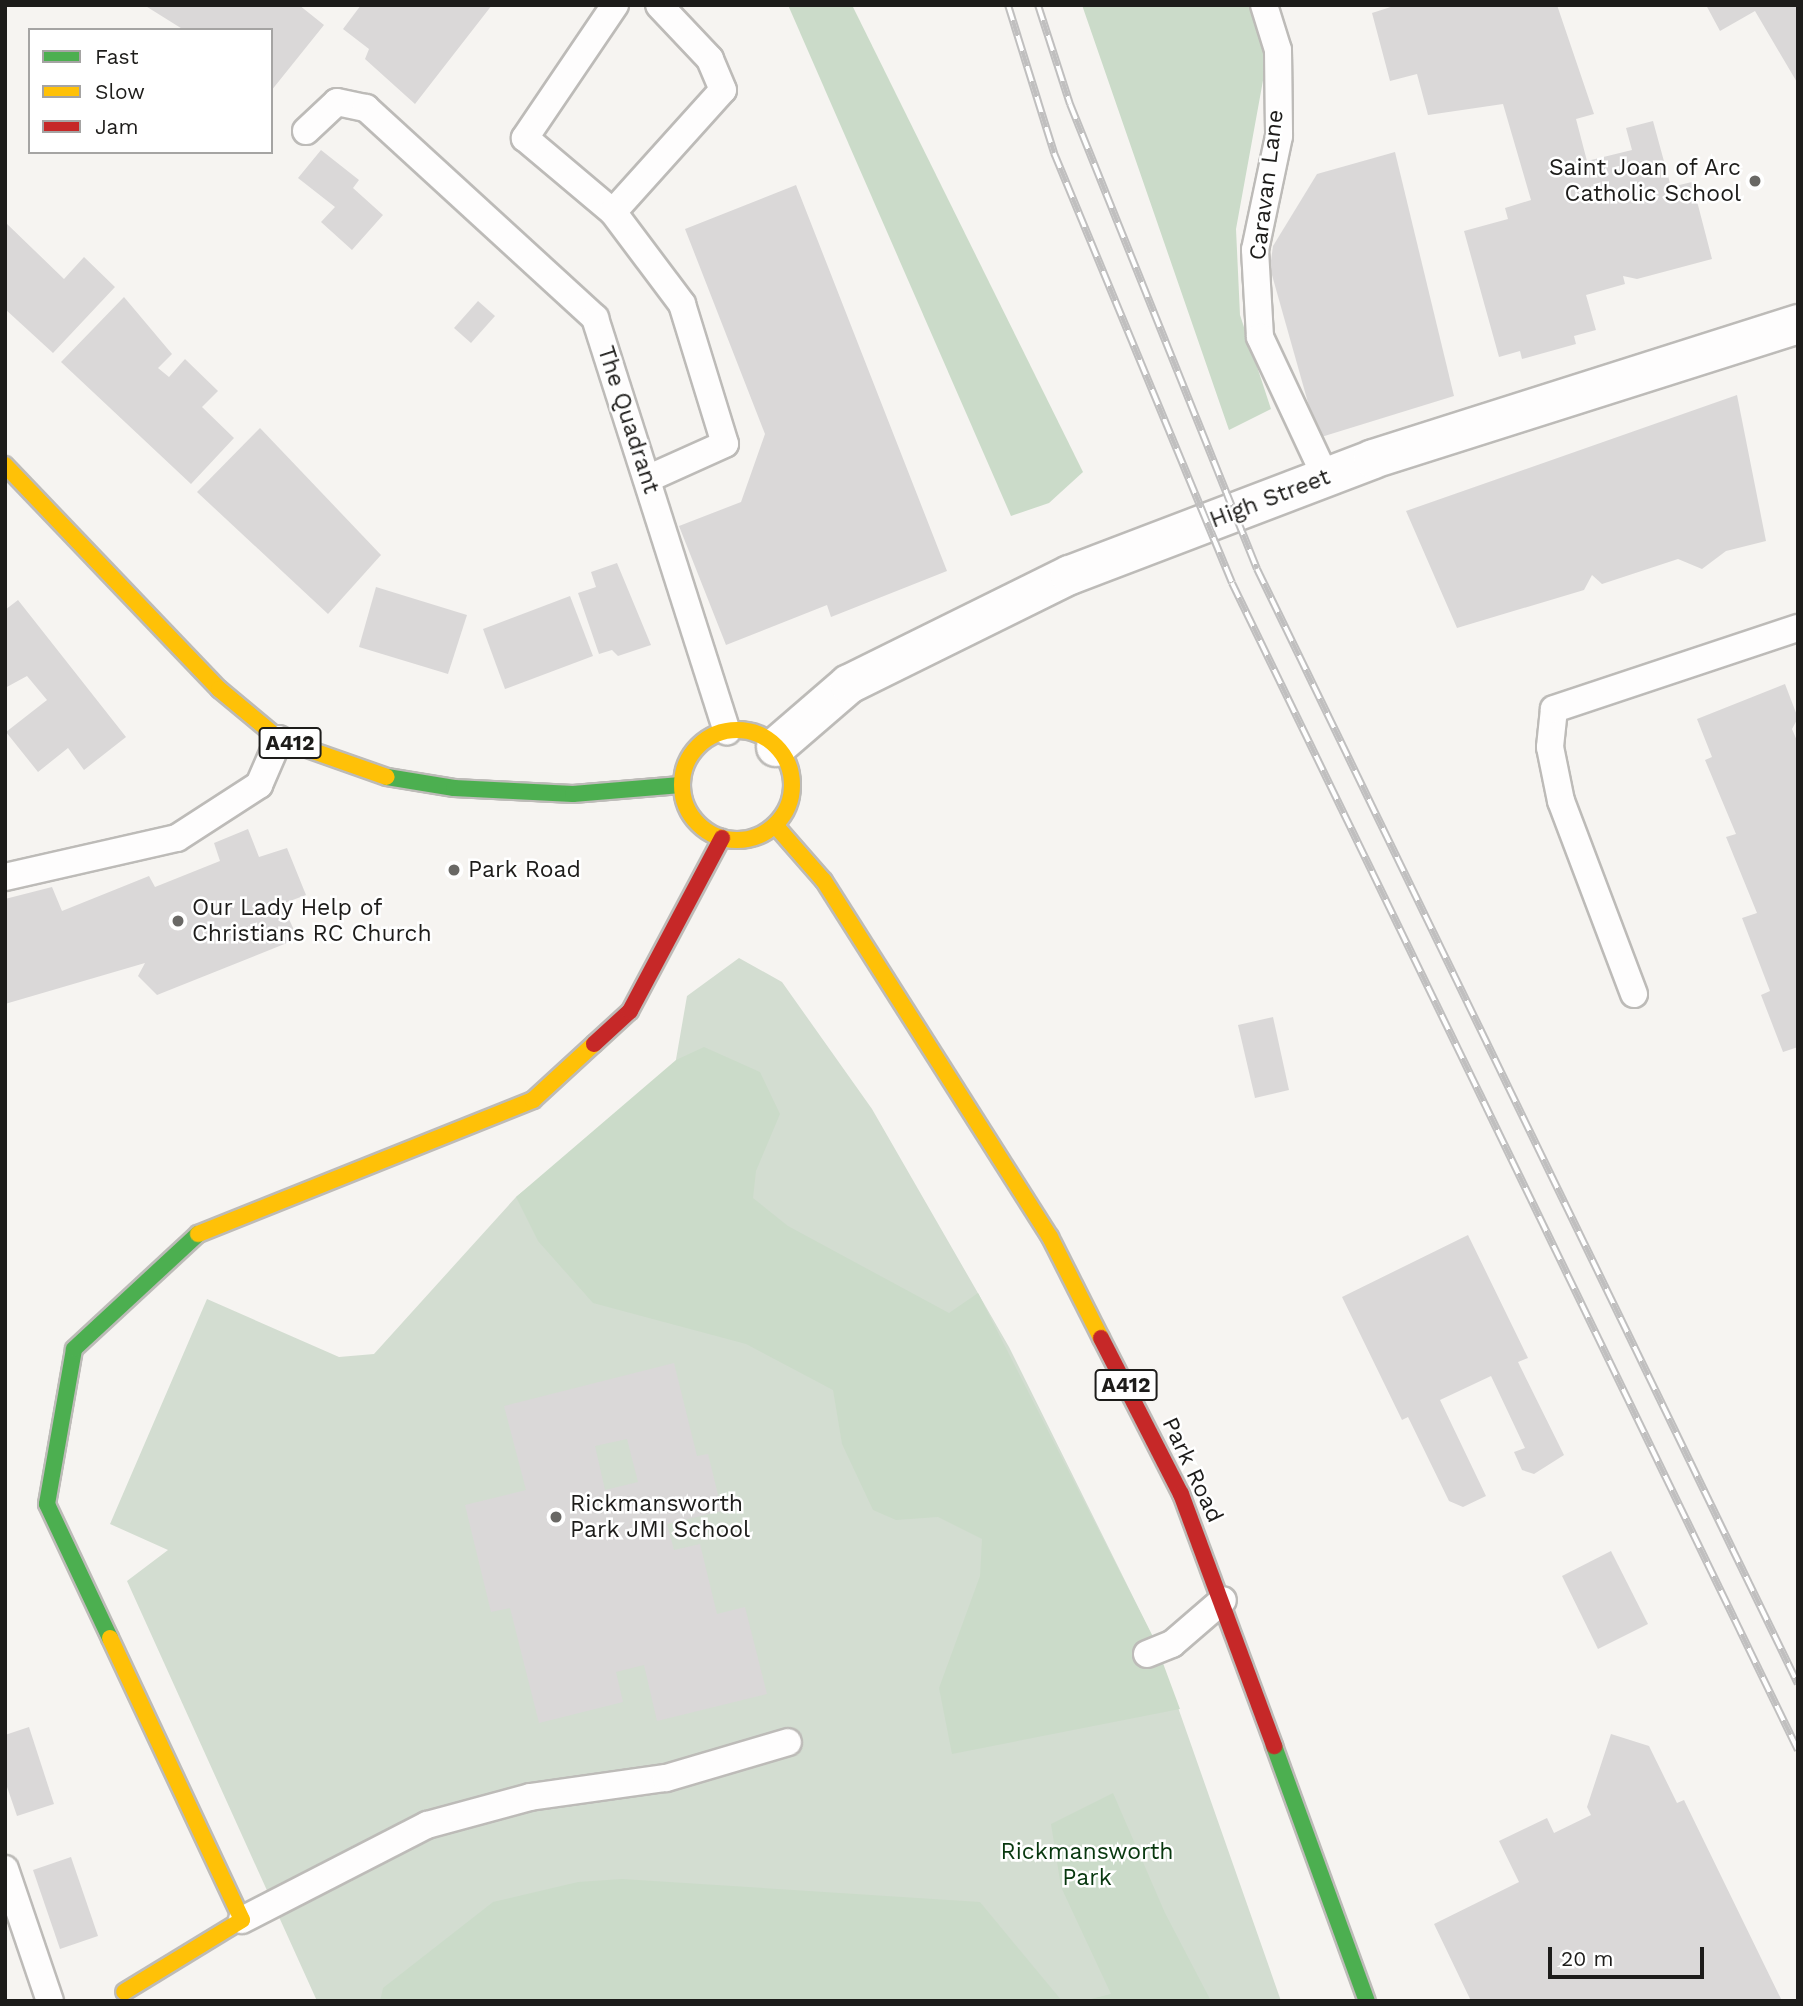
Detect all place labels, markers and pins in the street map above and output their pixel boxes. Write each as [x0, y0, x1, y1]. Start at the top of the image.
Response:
place label: Saint Joan of Arc Catholic School [1547, 154, 1741, 208]
marker: Saint Joan of Arc Catholic School [1747, 173, 1763, 189]
place label: Park Road [468, 856, 581, 884]
marker: Park Road [446, 862, 462, 878]
place label: Our Lady Help of Christians RC Church [192, 894, 432, 948]
marker: Our Lady Help of Christians RC Church [170, 913, 186, 929]
place label: Rickmansworth Park JMI School [570, 1490, 751, 1544]
marker: Rickmansworth Park JMI School [548, 1509, 564, 1525]

